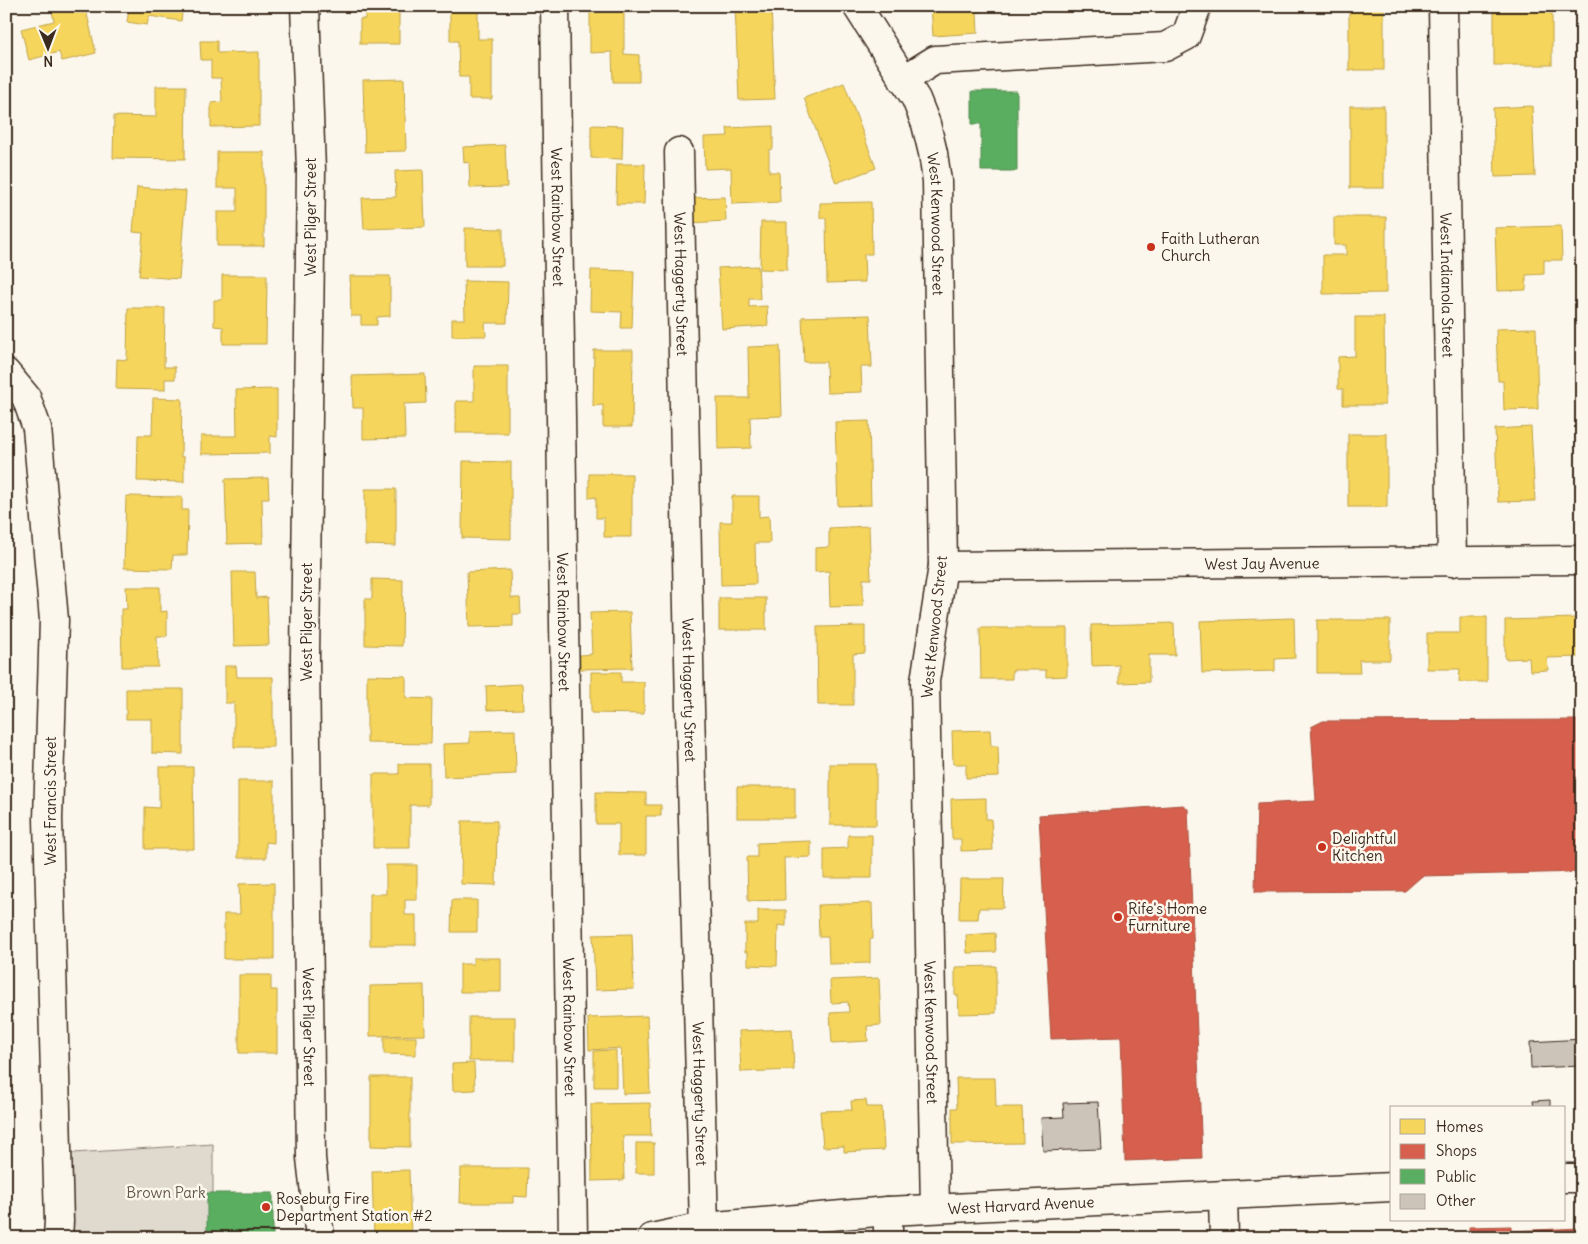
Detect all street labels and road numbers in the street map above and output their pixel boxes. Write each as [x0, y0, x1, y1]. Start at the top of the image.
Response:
street label: West Rainbow Street [548, 147, 569, 287]
street label: West Kenwood Street [924, 151, 948, 296]
street label: West Pilger Street [301, 158, 320, 276]
street label: West Haggerty Street [671, 212, 693, 356]
street label: West Indianola Street [1437, 212, 1458, 358]
street label: West Rainbow Street [553, 552, 575, 692]
street label: West Jay Avenue [1204, 553, 1320, 573]
street label: West Kenwood Street [917, 555, 951, 699]
street label: West Pilger Street [297, 563, 316, 681]
street label: West Haggerty Street [679, 618, 701, 762]
street label: West Francis Street [41, 736, 60, 866]
street label: West Rainbow Street [559, 957, 580, 1096]
street label: West Kenwood Street [921, 960, 943, 1104]
street label: West Pilger Street [299, 967, 320, 1086]
street label: West Haggerty Street [689, 1021, 712, 1166]
street label: West Harvard Avenue [947, 1192, 1095, 1218]

